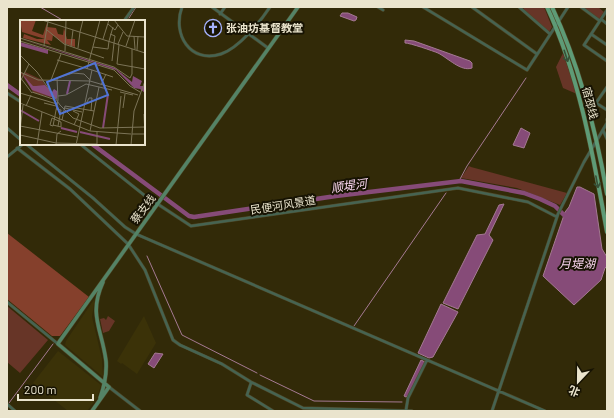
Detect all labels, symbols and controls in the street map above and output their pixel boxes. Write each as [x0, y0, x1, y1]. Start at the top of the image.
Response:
church icon: 张油坊基督教堂 [203, 18, 223, 38]
inset map [20, 20, 145, 145]
place label: 张油坊基督教堂 [226, 21, 303, 34]
one-way arrow [563, 50, 571, 62]
street label: 宿邳线 [580, 85, 601, 120]
water label: 顺堤河 [330, 175, 370, 194]
one-way arrow [594, 175, 602, 188]
street label: 蔡支线 [127, 192, 158, 226]
street label: 民便河风景道 [249, 193, 317, 216]
water label: 月堤湖 [559, 256, 597, 270]
north arrow [558, 362, 598, 402]
scale bar [18, 376, 93, 402]
text: 200 m [24, 382, 56, 396]
text: 北 [567, 384, 582, 400]

